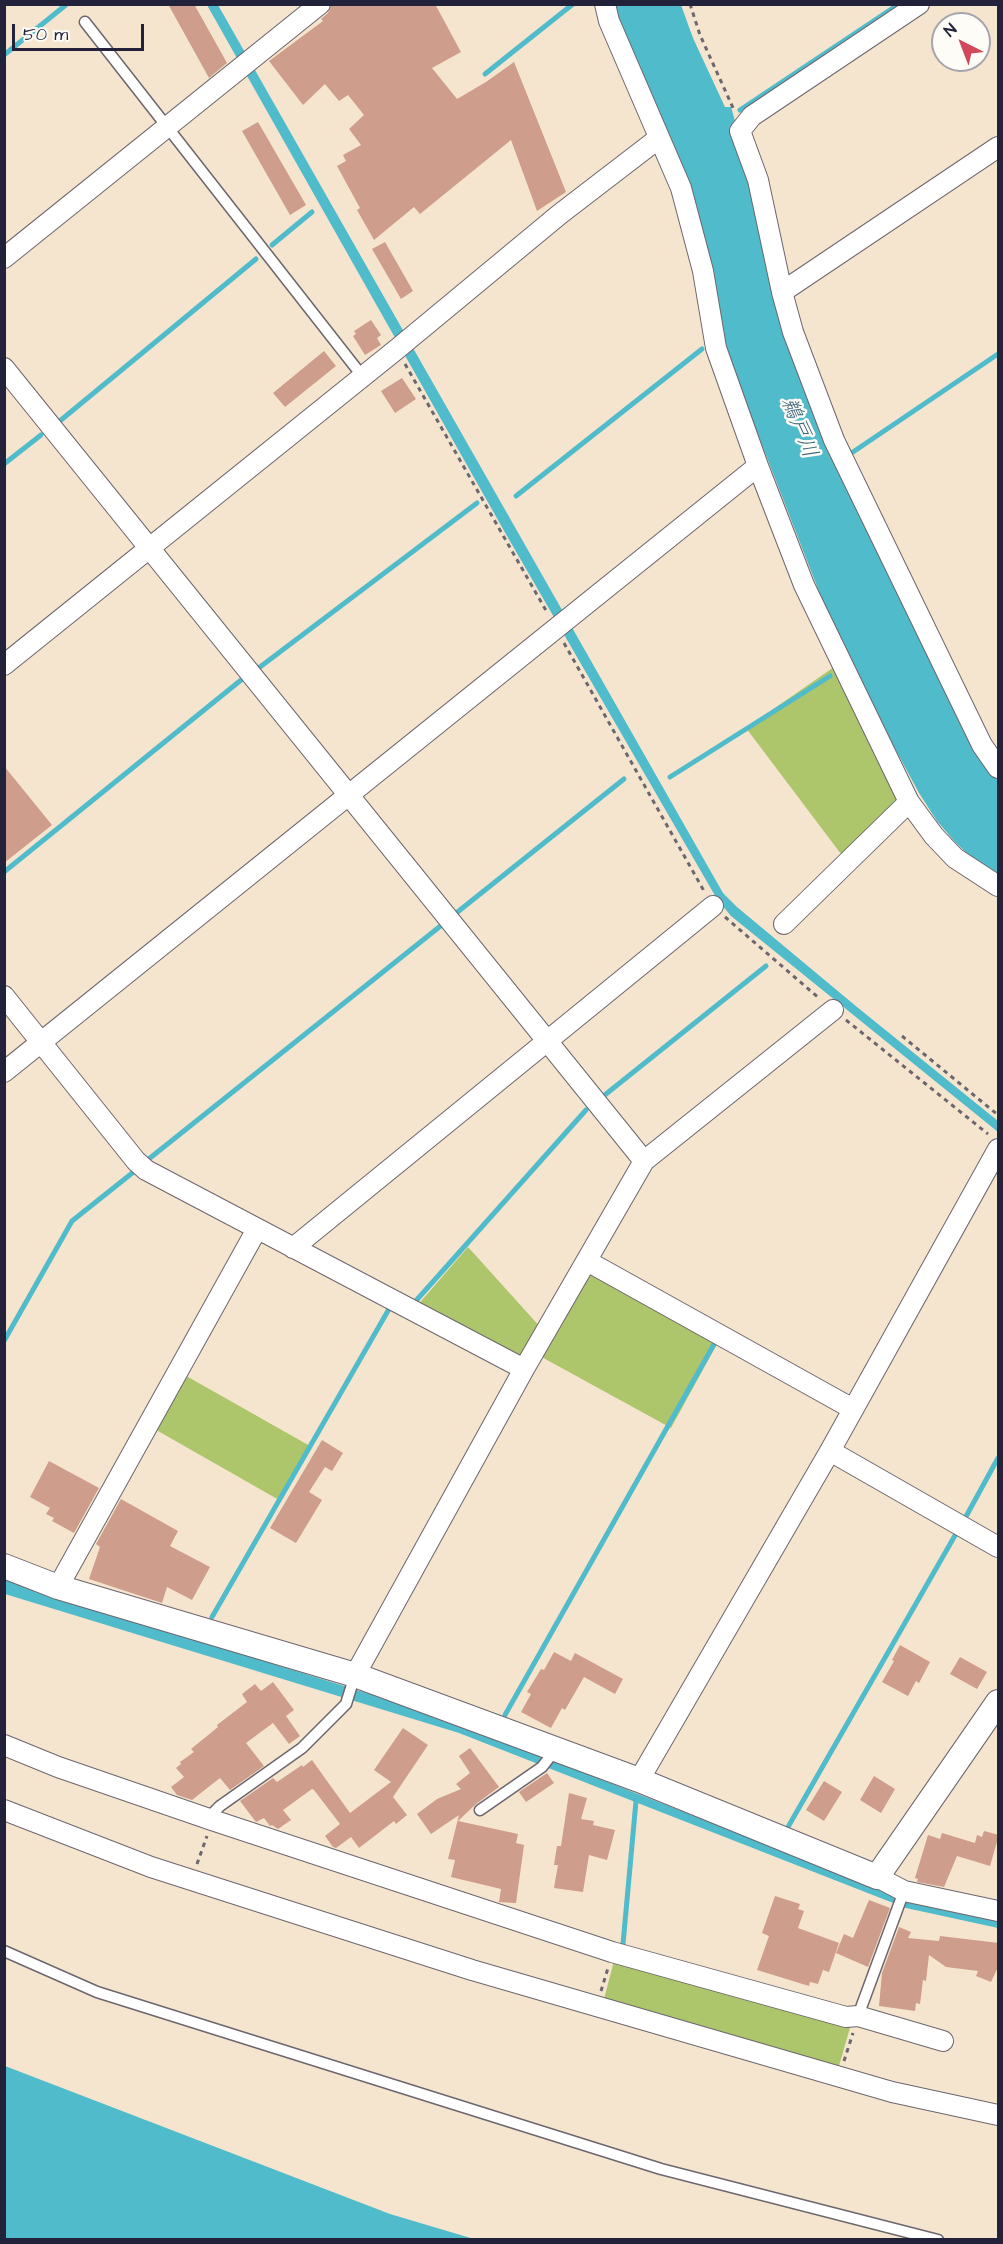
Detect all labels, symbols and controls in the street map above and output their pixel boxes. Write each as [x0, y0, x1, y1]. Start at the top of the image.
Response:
scale bar [15, 12, 147, 50]
north arrow [931, 12, 991, 72]
text: N [939, 19, 961, 42]
text: 50 m [23, 22, 68, 47]
water label: 鵜戸川 [775, 394, 821, 462]

